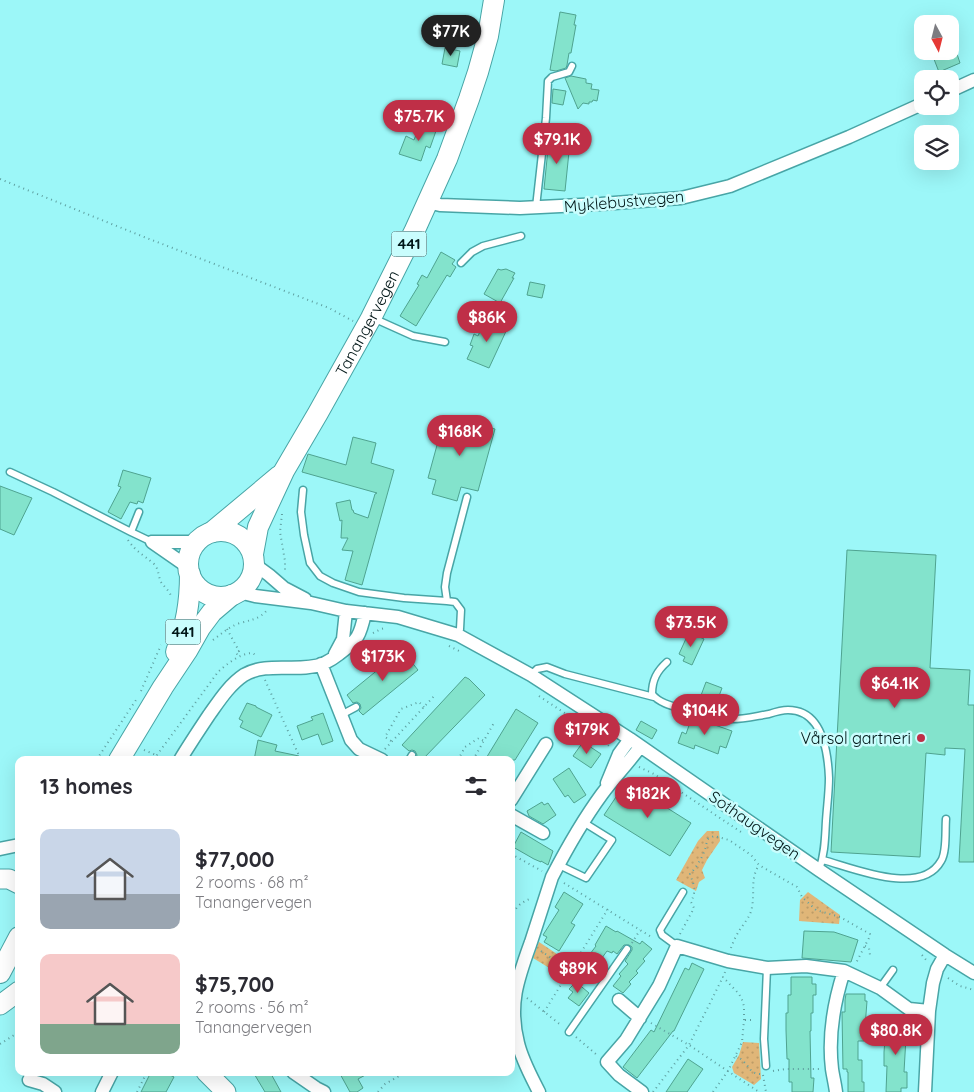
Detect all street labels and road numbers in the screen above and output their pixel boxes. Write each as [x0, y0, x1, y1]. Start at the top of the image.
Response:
street label: Myklebustvegen [563, 186, 685, 216]
road number: 441 [392, 232, 426, 256]
street label: Tanangervegen [331, 267, 403, 379]
road number: 441 [166, 620, 200, 644]
street label: Sothaugvegen [705, 786, 805, 864]

